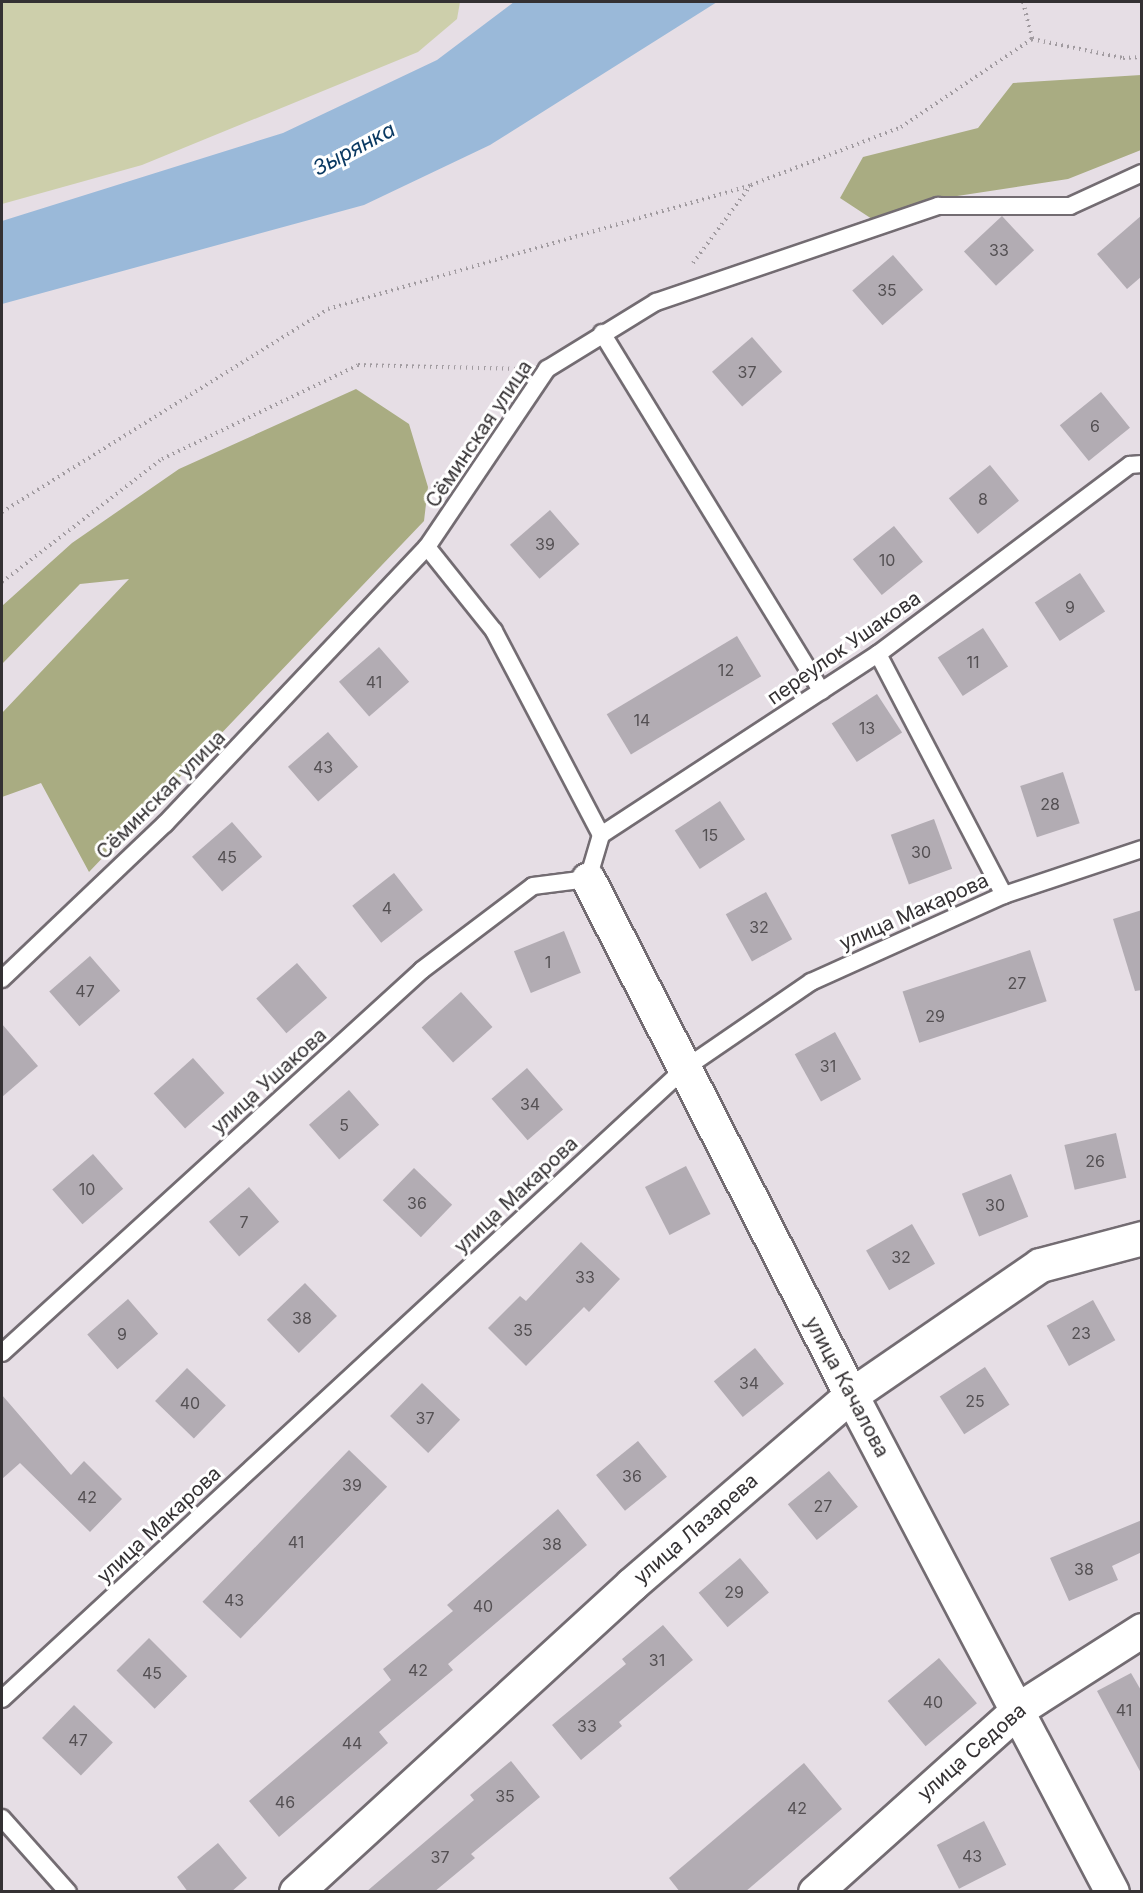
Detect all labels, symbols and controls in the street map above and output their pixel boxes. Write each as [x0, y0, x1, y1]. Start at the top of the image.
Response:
water label: Зырянка [309, 117, 399, 181]
house number: 33 [989, 240, 1009, 260]
house number: 35 [877, 280, 897, 300]
street label: Сёминская улица [421, 356, 537, 512]
house number: 37 [738, 362, 756, 382]
house number: 6 [1090, 416, 1100, 436]
house number: 8 [978, 489, 988, 509]
house number: 39 [535, 534, 555, 554]
house number: 10 [879, 550, 895, 570]
street label: переулок Ушакова [763, 586, 925, 710]
house number: 9 [1065, 597, 1075, 617]
house number: 11 [966, 652, 980, 672]
house number: 12 [718, 660, 734, 680]
house number: 41 [366, 672, 382, 692]
house number: 14 [634, 710, 650, 730]
house number: 13 [859, 718, 875, 738]
street label: Сёминская улица [92, 726, 230, 864]
house number: 43 [313, 757, 333, 777]
house number: 28 [1040, 794, 1060, 814]
house number: 15 [702, 825, 718, 845]
house number: 30 [911, 842, 931, 862]
house number: 45 [217, 847, 237, 867]
street label: улица Макарова [836, 868, 992, 956]
house number: 4 [382, 898, 392, 918]
house number: 32 [749, 917, 769, 937]
house number: 1 [545, 952, 551, 972]
house number: 27 [1008, 973, 1026, 993]
house number: 47 [75, 981, 95, 1001]
house number: 29 [925, 1006, 945, 1026]
street label: улица Ушакова [206, 1023, 332, 1139]
house number: 31 [820, 1056, 836, 1076]
house number: 34 [520, 1094, 540, 1114]
house number: 5 [339, 1115, 349, 1135]
street label: улица Макарова [449, 1131, 583, 1259]
house number: 26 [1085, 1151, 1105, 1171]
house number: 10 [79, 1179, 95, 1199]
house number: 36 [407, 1193, 427, 1213]
house number: 30 [985, 1195, 1005, 1215]
house number: 7 [239, 1212, 249, 1232]
house number: 32 [891, 1247, 911, 1267]
house number: 33 [575, 1267, 595, 1287]
house number: 38 [292, 1308, 312, 1328]
street label: улица Качалова [800, 1313, 894, 1461]
house number: 35 [513, 1320, 533, 1340]
house number: 23 [1071, 1323, 1091, 1343]
house number: 9 [117, 1324, 127, 1344]
house number: 34 [739, 1373, 759, 1393]
house number: 25 [965, 1391, 985, 1411]
house number: 40 [180, 1393, 200, 1413]
house number: 37 [416, 1408, 434, 1428]
street label: улица Макарова [92, 1461, 226, 1589]
house number: 36 [622, 1466, 642, 1486]
street label: улица Лазарева [629, 1469, 763, 1589]
house number: 39 [342, 1475, 362, 1495]
house number: 42 [77, 1487, 97, 1507]
house number: 27 [814, 1496, 832, 1516]
house number: 41 [288, 1532, 304, 1552]
house number: 38 [542, 1534, 562, 1554]
house number: 38 [1074, 1559, 1094, 1579]
house number: 29 [724, 1582, 744, 1602]
house number: 43 [224, 1590, 244, 1610]
house number: 40 [473, 1596, 493, 1616]
house number: 31 [649, 1650, 665, 1670]
house number: 42 [408, 1660, 428, 1680]
house number: 45 [142, 1663, 162, 1683]
house number: 40 [923, 1692, 943, 1712]
street label: улица Седова [913, 1698, 1031, 1806]
house number: 41 [1116, 1700, 1132, 1720]
house number: 33 [577, 1716, 597, 1736]
house number: 47 [68, 1730, 88, 1750]
house number: 44 [342, 1733, 362, 1753]
house number: 35 [495, 1786, 515, 1806]
house number: 46 [275, 1792, 295, 1812]
house number: 42 [787, 1798, 807, 1818]
house number: 43 [962, 1846, 982, 1866]
house number: 37 [431, 1847, 449, 1867]

